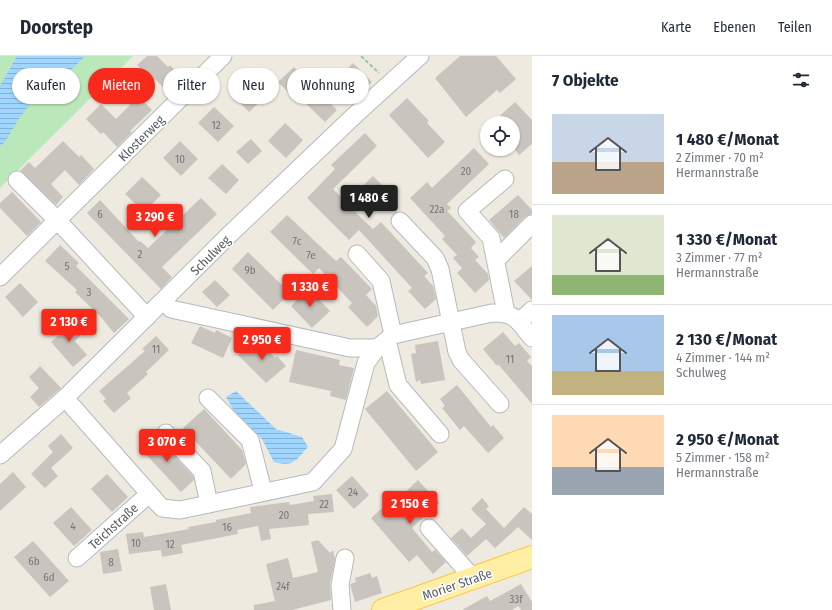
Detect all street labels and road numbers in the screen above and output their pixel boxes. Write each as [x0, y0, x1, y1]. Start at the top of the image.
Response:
street label: Klosterweg [115, 112, 168, 164]
street label: Schulweg [187, 232, 234, 278]
street label: Teichstraße [86, 500, 141, 552]
street label: Morier Straße [420, 566, 494, 603]

